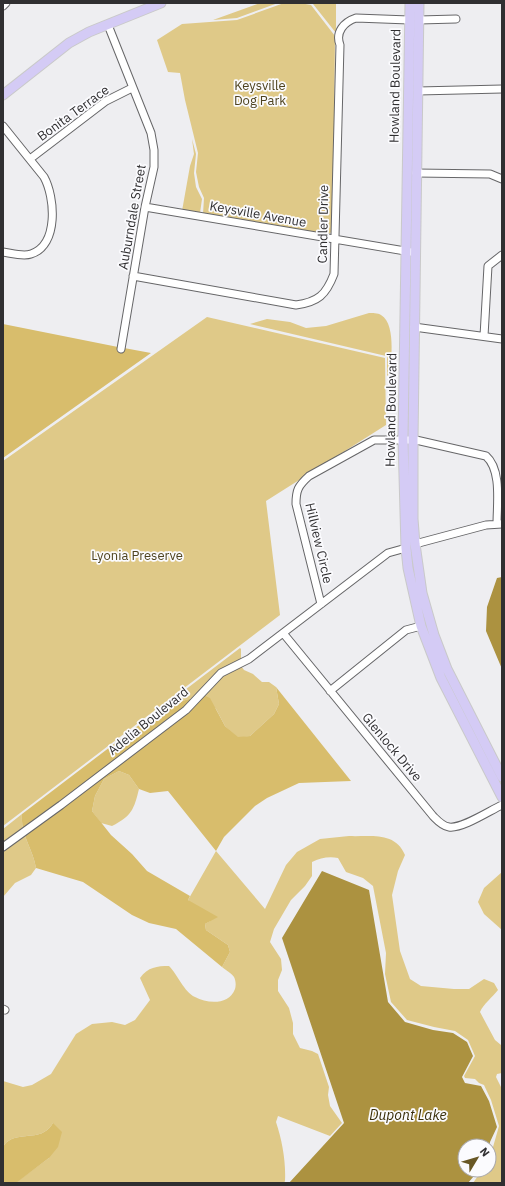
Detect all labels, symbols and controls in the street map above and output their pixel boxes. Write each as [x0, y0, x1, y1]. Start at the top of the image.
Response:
street label: Howland Boulevard [386, 29, 404, 143]
park label: Keysville Dog Park [234, 77, 286, 109]
street label: Bonita Terrace [34, 81, 112, 145]
street label: Auburndale Street [114, 163, 150, 271]
street label: Candler Drive [314, 185, 332, 263]
street label: Keysville Avenue [208, 197, 308, 231]
street label: Howland Boulevard [382, 353, 400, 467]
street label: Hillview Circle [301, 501, 337, 585]
park label: Lyonia Preserve [91, 547, 183, 564]
street label: Adelia Boulevard [104, 683, 192, 759]
street label: Glenlock Drive [358, 709, 426, 785]
water label: Dupont Lake [369, 1106, 447, 1124]
north arrow [457, 1138, 497, 1178]
text: N [477, 1144, 493, 1159]

